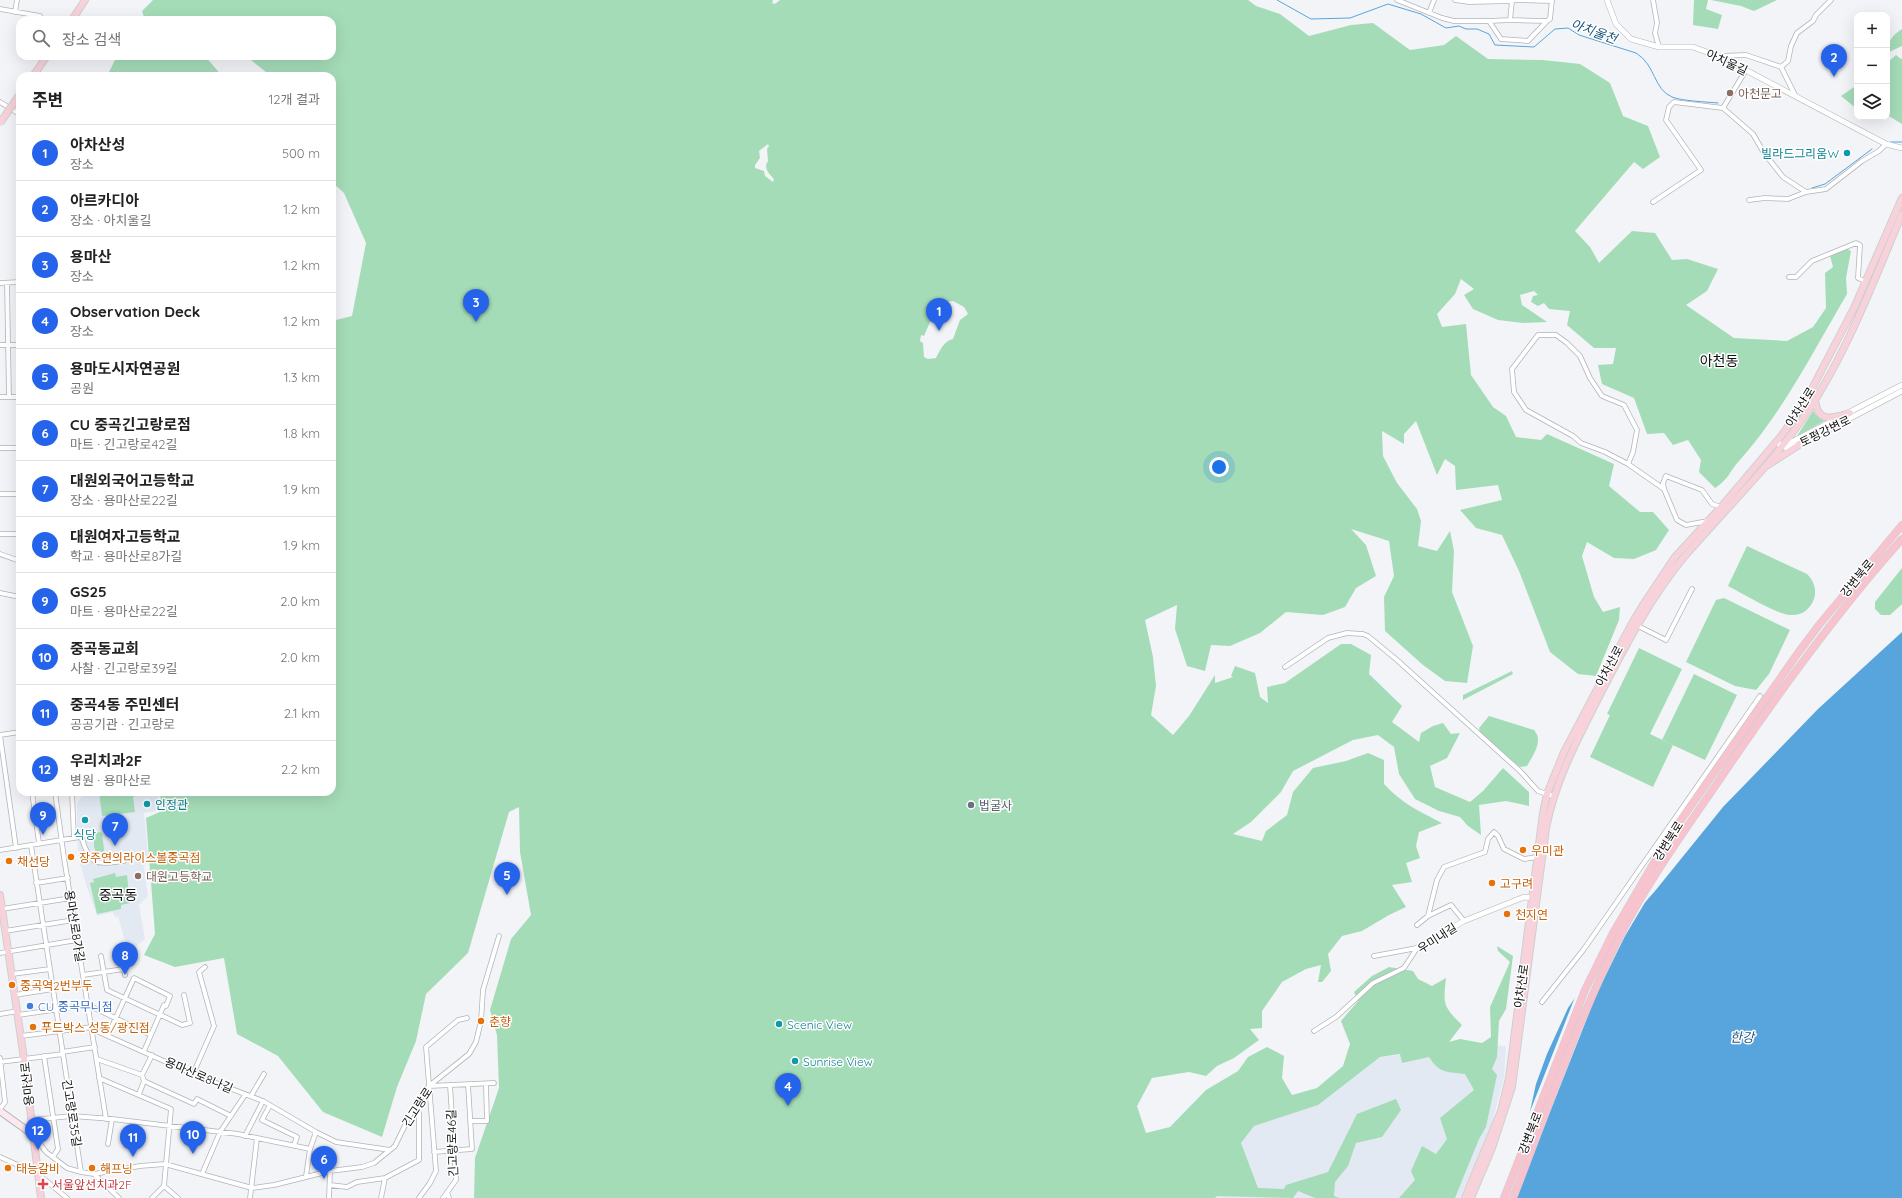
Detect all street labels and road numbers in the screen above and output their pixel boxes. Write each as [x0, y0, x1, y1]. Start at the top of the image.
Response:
street label: 아치울길 [1704, 46, 1750, 78]
street label: 아차산로 [1782, 384, 1818, 430]
street label: 토평강변로 [1797, 412, 1853, 450]
street label: 강변북로 [1837, 556, 1877, 600]
street label: 아차산로 [1592, 643, 1626, 689]
street label: 강변북로 [1650, 818, 1686, 864]
street label: 용마산로8가길 [62, 889, 88, 963]
street label: 우미내길 [1414, 920, 1460, 956]
street label: 아차산로 [1510, 963, 1532, 1009]
street label: 용마산로8나길 [163, 1054, 235, 1096]
street label: 용마산로 [17, 1061, 37, 1107]
street label: 긴고랑로35길 [59, 1078, 85, 1148]
street label: 긴고랑로 [399, 1084, 435, 1130]
street label: 긴고랑로46길 [443, 1109, 461, 1177]
street label: 강변북로 [1515, 1110, 1545, 1156]

